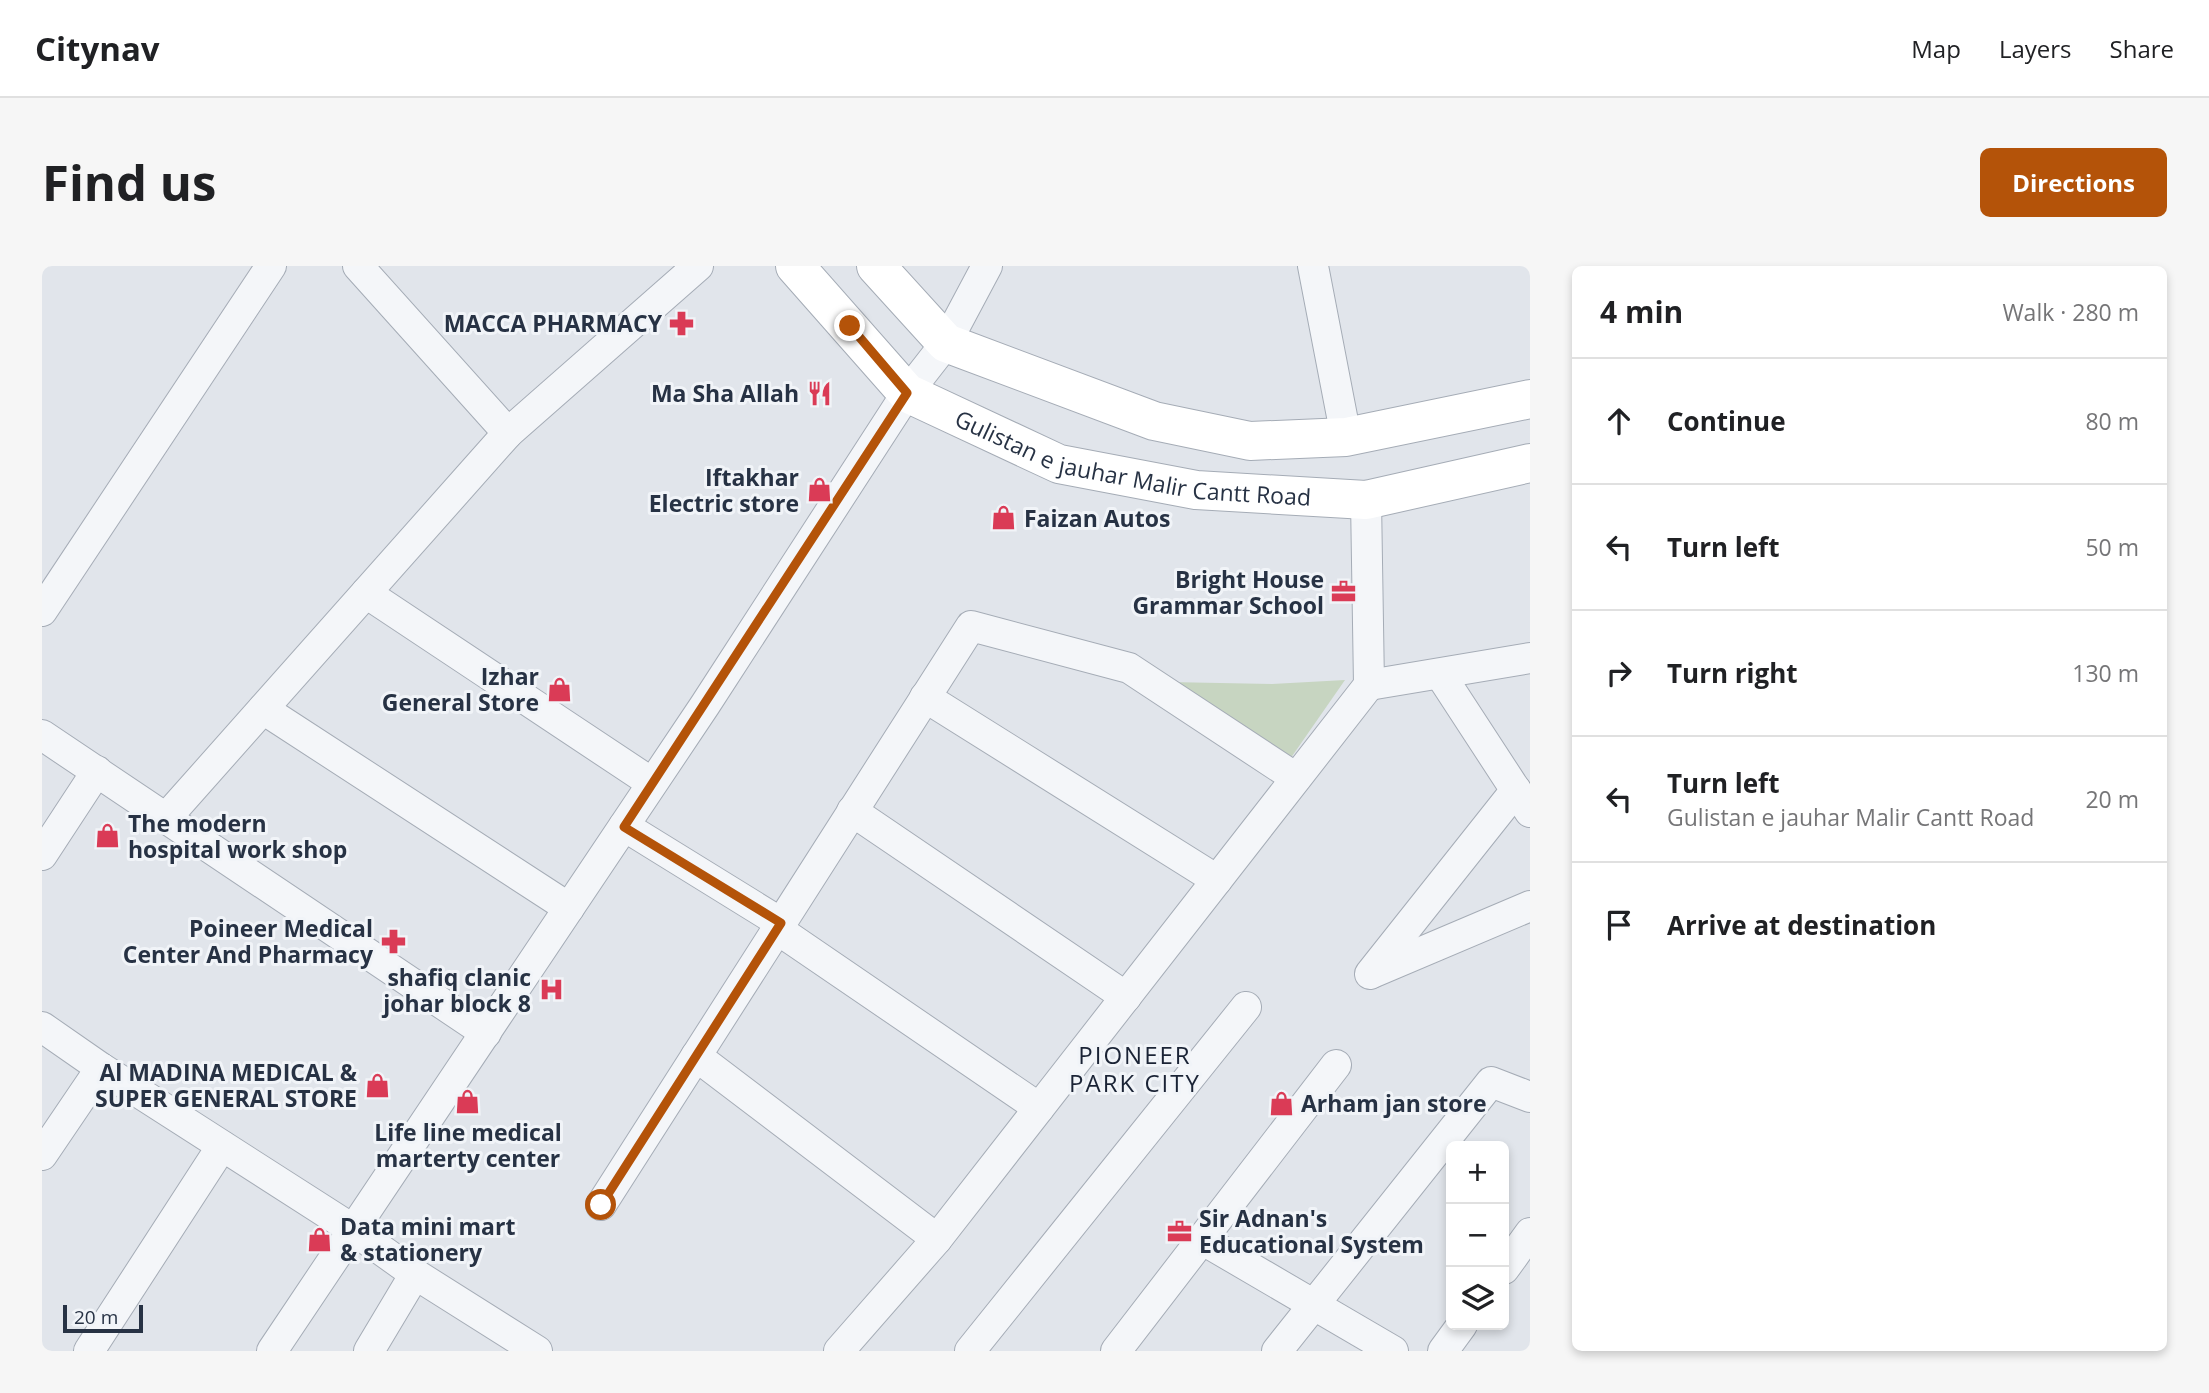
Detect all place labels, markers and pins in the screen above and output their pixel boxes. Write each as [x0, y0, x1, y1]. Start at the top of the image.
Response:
place label: MACCA PHARMACY [444, 307, 663, 339]
pharmacy icon: MACCA PHARMACY [668, 309, 696, 337]
place label: Ma Sha Allah [651, 377, 799, 409]
restaurant icon: Ma Sha Allah [805, 379, 833, 407]
place label: Iftakhar Electric store [649, 461, 799, 519]
shop icon: Iftakhar Electric store [805, 476, 833, 504]
place label: Faizan Autos [1024, 502, 1170, 534]
shop icon: Faizan Autos [990, 504, 1018, 532]
place label: Bright House Grammar School [1132, 563, 1324, 621]
office icon: Bright House Grammar School [1330, 578, 1358, 606]
place label: Izhar General Store [382, 660, 539, 718]
shop icon: Izhar General Store [545, 675, 573, 703]
place label: The modern hospital work shop [128, 807, 347, 865]
shop icon: The modern hospital work shop [94, 822, 122, 850]
place label: Poineer Medical Center And Pharmacy [123, 912, 374, 970]
pharmacy icon: Poineer Medical Center And Pharmacy [379, 927, 407, 955]
place label: shafiq clanic johar block 8 [381, 961, 531, 1019]
hospital icon: shafiq clanic johar block 8 [537, 976, 565, 1004]
place label: Al MADINA MEDICAL & SUPER GENERAL STORE [95, 1056, 358, 1114]
shop icon: Al MADINA MEDICAL & SUPER GENERAL STORE [363, 1071, 391, 1099]
place label: Arham jan store [1301, 1087, 1487, 1119]
shop icon: Life line medical marterty center [454, 1088, 482, 1116]
shop icon: Arham jan store [1267, 1089, 1295, 1117]
place label: Life line medical marterty center [374, 1116, 562, 1174]
place label: Sir Adnan's Educational System [1199, 1202, 1424, 1260]
place label: Data mini mart & stationery [340, 1210, 515, 1268]
office icon: Sir Adnan's Educational System [1165, 1217, 1193, 1245]
shop icon: Data mini mart & stationery [306, 1225, 334, 1253]

